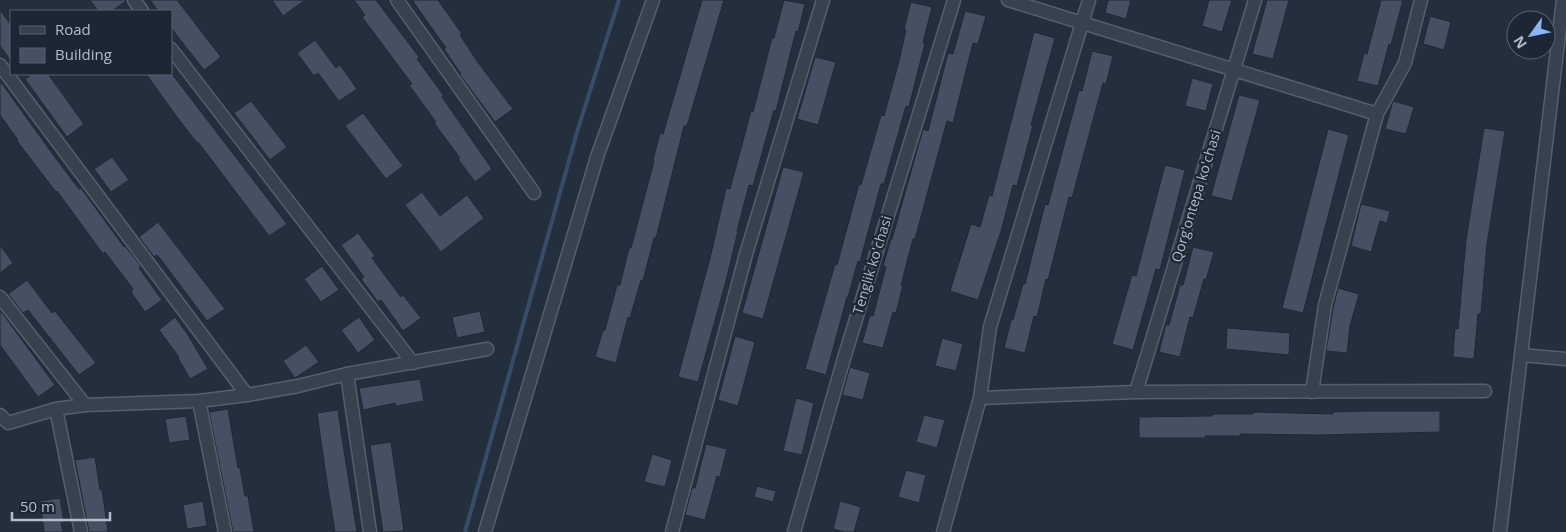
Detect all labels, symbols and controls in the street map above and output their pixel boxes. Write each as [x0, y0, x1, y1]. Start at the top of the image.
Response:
legend [10, 10, 172, 75]
north arrow [1506, 10, 1556, 60]
text: Road [55, 19, 91, 39]
text: N [1509, 32, 1531, 52]
text: Building [55, 44, 112, 64]
street label: Qorg'ontepa ko'chasi [1166, 127, 1225, 264]
street label: Tenglik ko'chasi [848, 213, 896, 316]
scale bar [12, 490, 110, 522]
text: 50 m [20, 496, 55, 516]

